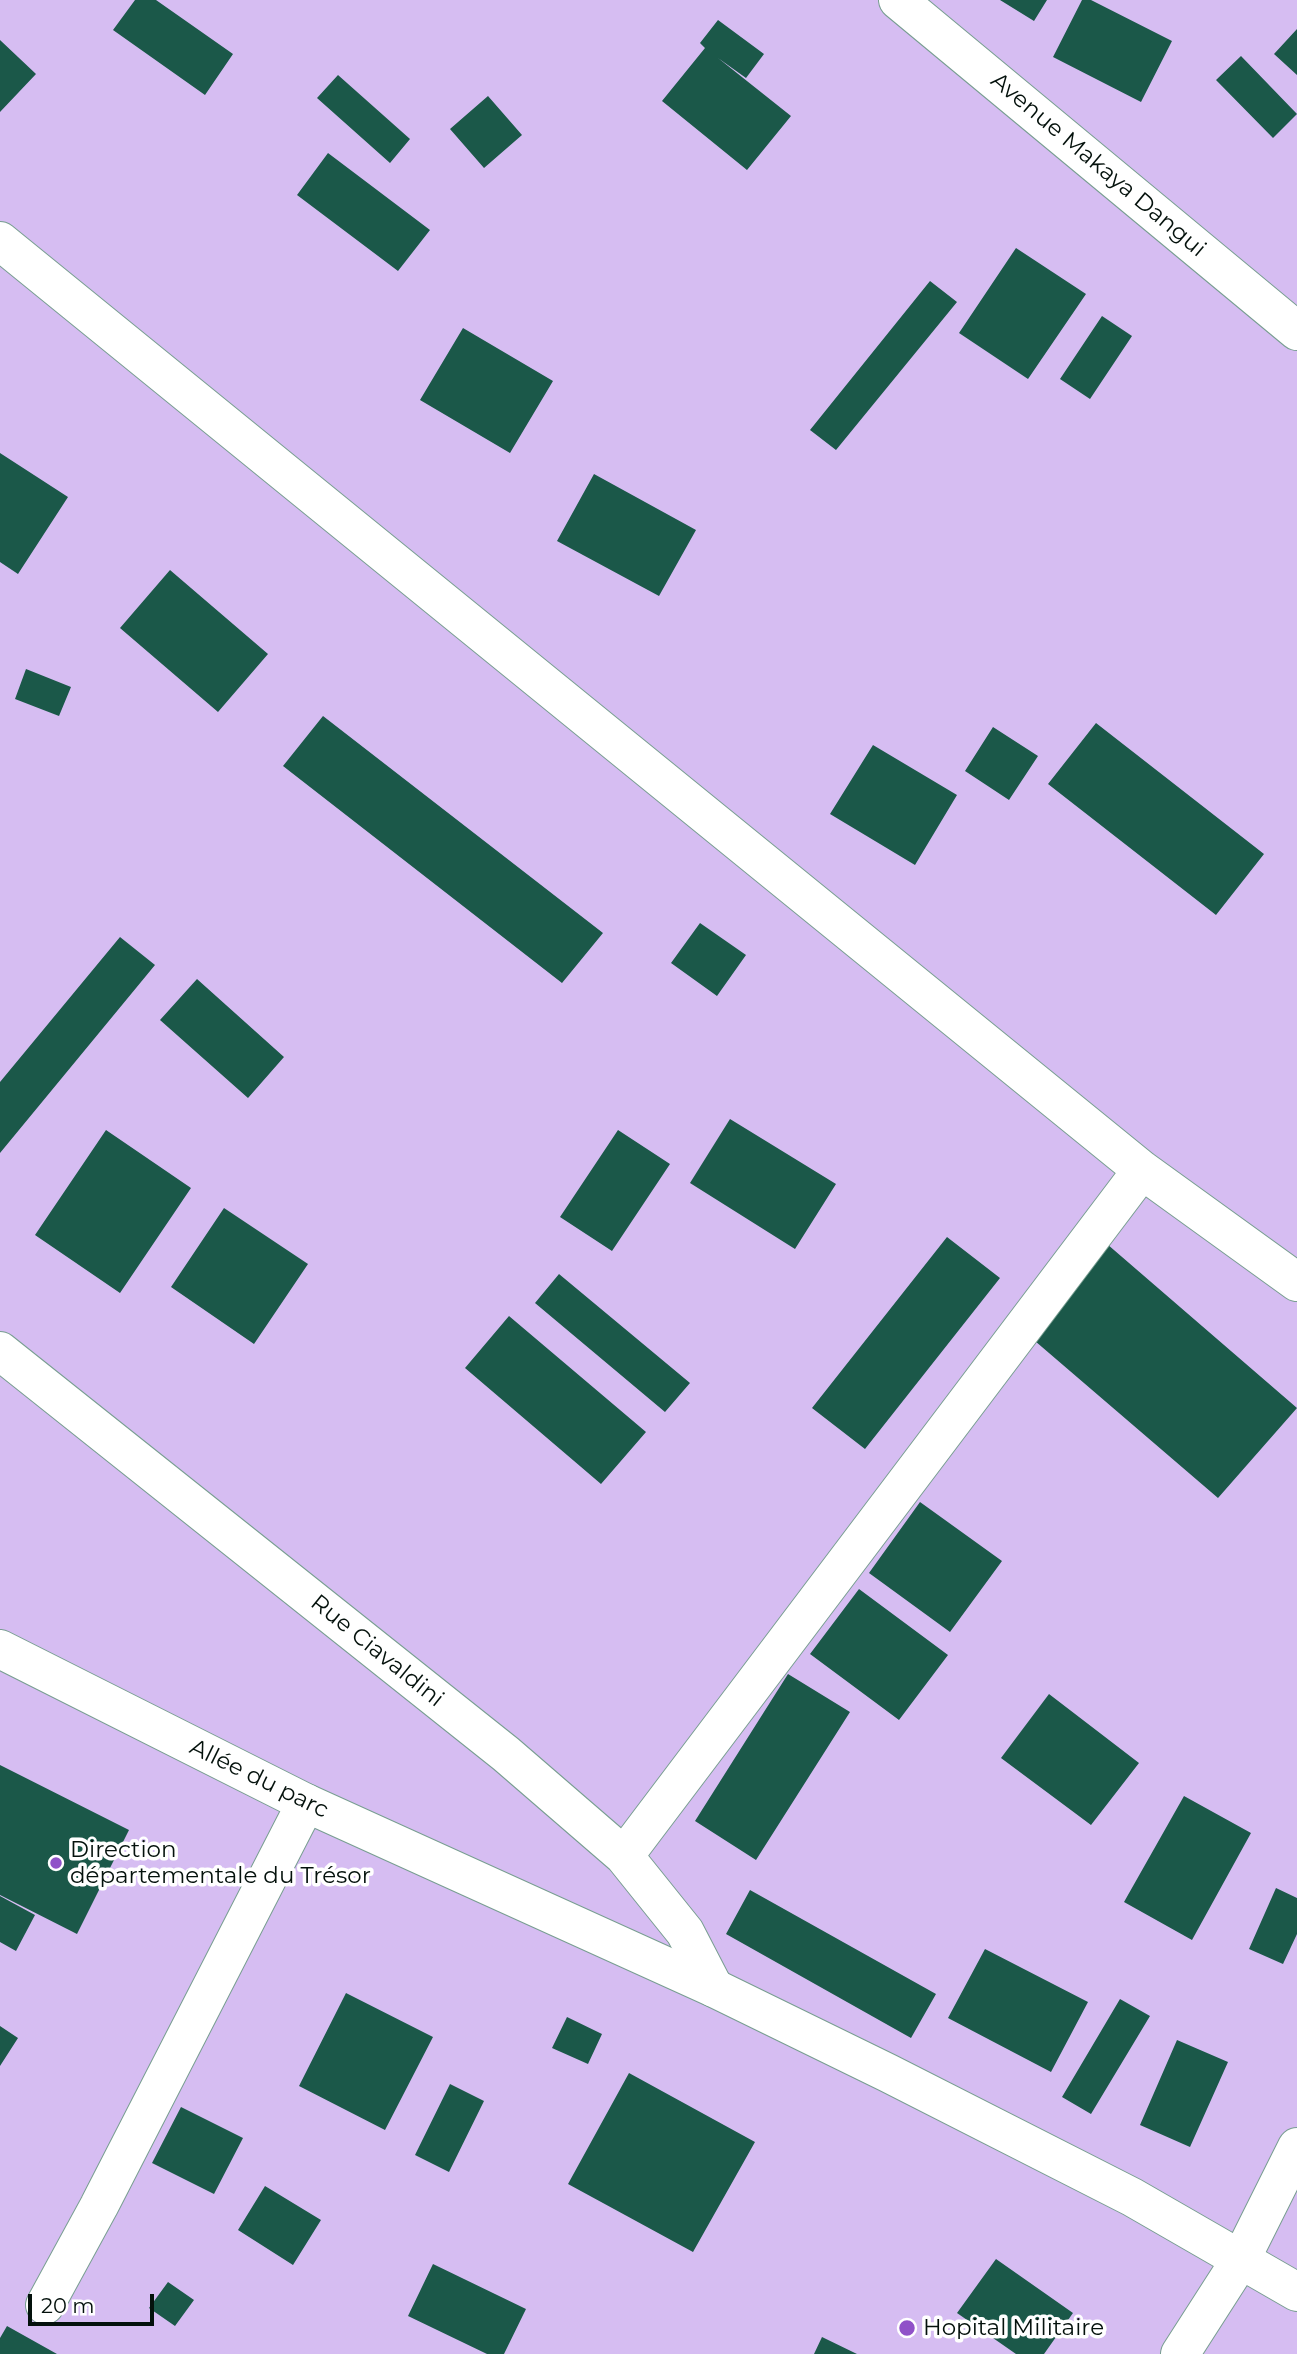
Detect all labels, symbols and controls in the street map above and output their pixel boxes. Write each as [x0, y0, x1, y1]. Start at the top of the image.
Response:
street label: Avenue Makaya Dangui [985, 67, 1211, 263]
street label: Rue Ciavaldini [305, 1589, 449, 1713]
street label: Allée du parc [185, 1734, 333, 1824]
place label: Direction départementale du Trésor [70, 1836, 371, 1890]
marker: Direction départementale du Trésor [48, 1855, 64, 1871]
scale bar [32, 2280, 158, 2324]
text: 20 m [41, 2293, 95, 2318]
place label: Hopital Militaire [923, 2314, 1104, 2342]
marker: Hopital Militaire [897, 2318, 917, 2338]

